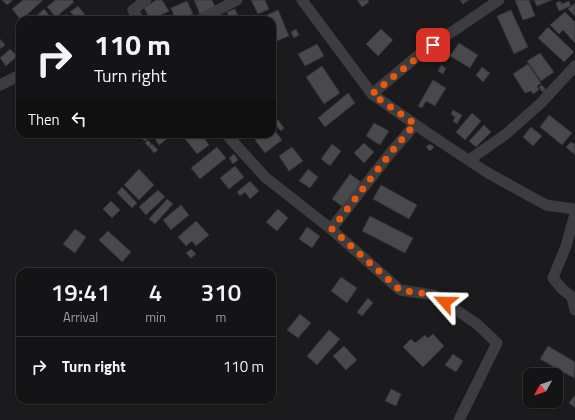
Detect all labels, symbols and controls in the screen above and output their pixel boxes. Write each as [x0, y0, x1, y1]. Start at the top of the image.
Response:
text: 110 m [94, 23, 171, 66]
pin [416, 28, 450, 62]
icon: right [28, 32, 80, 84]
icon: arrive [422, 34, 444, 56]
text: Turn right [94, 62, 167, 89]
text: Then [28, 108, 60, 131]
icon: left [68, 108, 90, 130]
text: 19:41 [51, 274, 110, 310]
text: 4 [149, 274, 162, 310]
text: 310 [201, 274, 241, 310]
position arrow [424, 281, 466, 323]
text: Arrival [63, 307, 98, 327]
text: min [145, 307, 166, 327]
text: m [216, 307, 226, 327]
text: Turn right [62, 355, 126, 378]
text: 110 m [223, 355, 264, 378]
icon: right [28, 356, 50, 378]
north arrow [523, 368, 563, 408]
map controls [523, 368, 563, 408]

